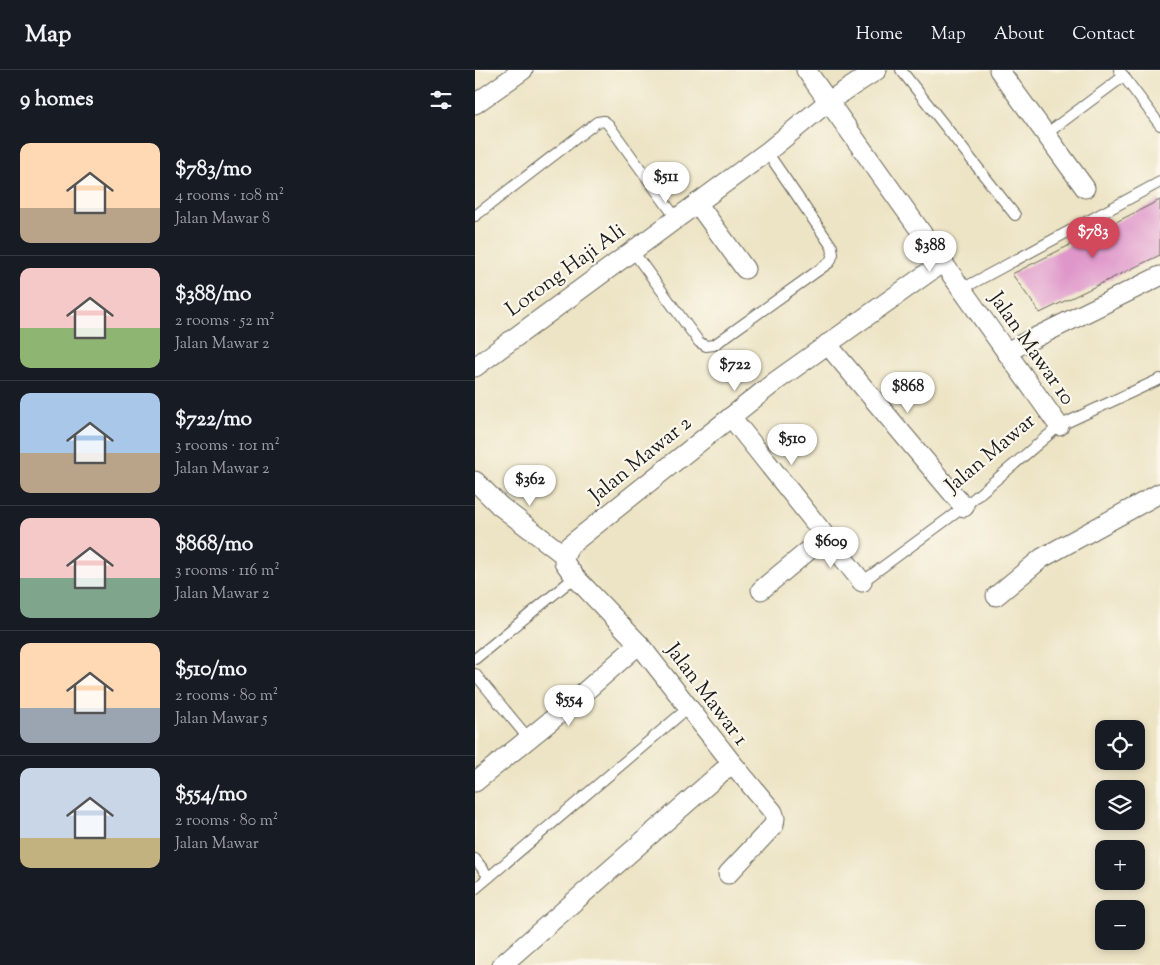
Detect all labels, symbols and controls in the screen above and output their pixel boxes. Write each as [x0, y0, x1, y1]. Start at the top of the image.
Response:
text: Map [25, 18, 71, 52]
text: Home [856, 22, 903, 48]
text: Map [931, 22, 966, 48]
text: About [994, 22, 1044, 48]
text: Contact [1072, 22, 1135, 48]
text: 9 homes [20, 85, 93, 115]
icon: filters [427, 86, 455, 114]
text: $783/mo [175, 155, 252, 185]
pin: $511 [636, 162, 696, 204]
icon: home [60, 163, 120, 223]
text: $511 [654, 166, 678, 189]
text: 4 rooms · 108 m² [175, 185, 284, 208]
text: Jalan Mawar 8 [175, 208, 270, 231]
pin: $783 [1063, 216, 1123, 259]
street label: Lorong Haji Ali [500, 217, 632, 325]
text: $783 [1077, 221, 1109, 244]
pin: $388 [900, 230, 960, 273]
text: $388 [915, 235, 946, 258]
text: $388/mo [175, 280, 251, 310]
street label: Jalan Mawar 10 [980, 285, 1081, 412]
icon: home [60, 288, 120, 348]
text: 2 rooms · 52 m² [175, 310, 275, 333]
text: Jalan Mawar 2 [175, 333, 270, 356]
pin: $722 [705, 350, 765, 392]
text: $722 [719, 354, 751, 377]
pin: $868 [878, 372, 938, 414]
text: $868 [892, 376, 924, 399]
text: $722/mo [175, 405, 252, 435]
street label: Jalan Mawar [939, 407, 1043, 501]
street label: Jalan Mawar 2 [583, 409, 699, 511]
icon: home [60, 413, 120, 473]
pin: $510 [762, 424, 822, 466]
text: $510 [778, 428, 806, 451]
text: 3 rooms · 101 m² [175, 435, 280, 458]
text: Jalan Mawar 2 [175, 458, 270, 481]
pin: $362 [500, 464, 560, 507]
text: $362 [515, 469, 545, 492]
pin: $609 [801, 526, 861, 569]
text: $868/mo [175, 530, 253, 560]
text: $609 [815, 531, 847, 554]
icon: home [60, 538, 120, 598]
text: 3 rooms · 116 m² [175, 560, 280, 583]
text: Jalan Mawar 2 [175, 583, 270, 606]
street label: Jalan Mawar 1 [657, 637, 755, 753]
text: $510/mo [175, 655, 247, 685]
icon: home [60, 663, 120, 723]
pin: $554 [539, 684, 599, 727]
text: 2 rooms · 80 m² [175, 685, 278, 708]
text: $554 [555, 689, 583, 712]
text: Jalan Mawar 5 [175, 708, 268, 731]
map controls [1095, 720, 1145, 950]
button: locate [1095, 720, 1145, 770]
text: $554/mo [175, 780, 247, 810]
button: layers [1095, 780, 1145, 830]
icon: home [60, 788, 120, 848]
text: 2 rooms · 80 m² [175, 810, 278, 833]
text: Jalan Mawar [175, 833, 259, 856]
button: + [1095, 840, 1145, 890]
button: − [1095, 900, 1145, 950]

